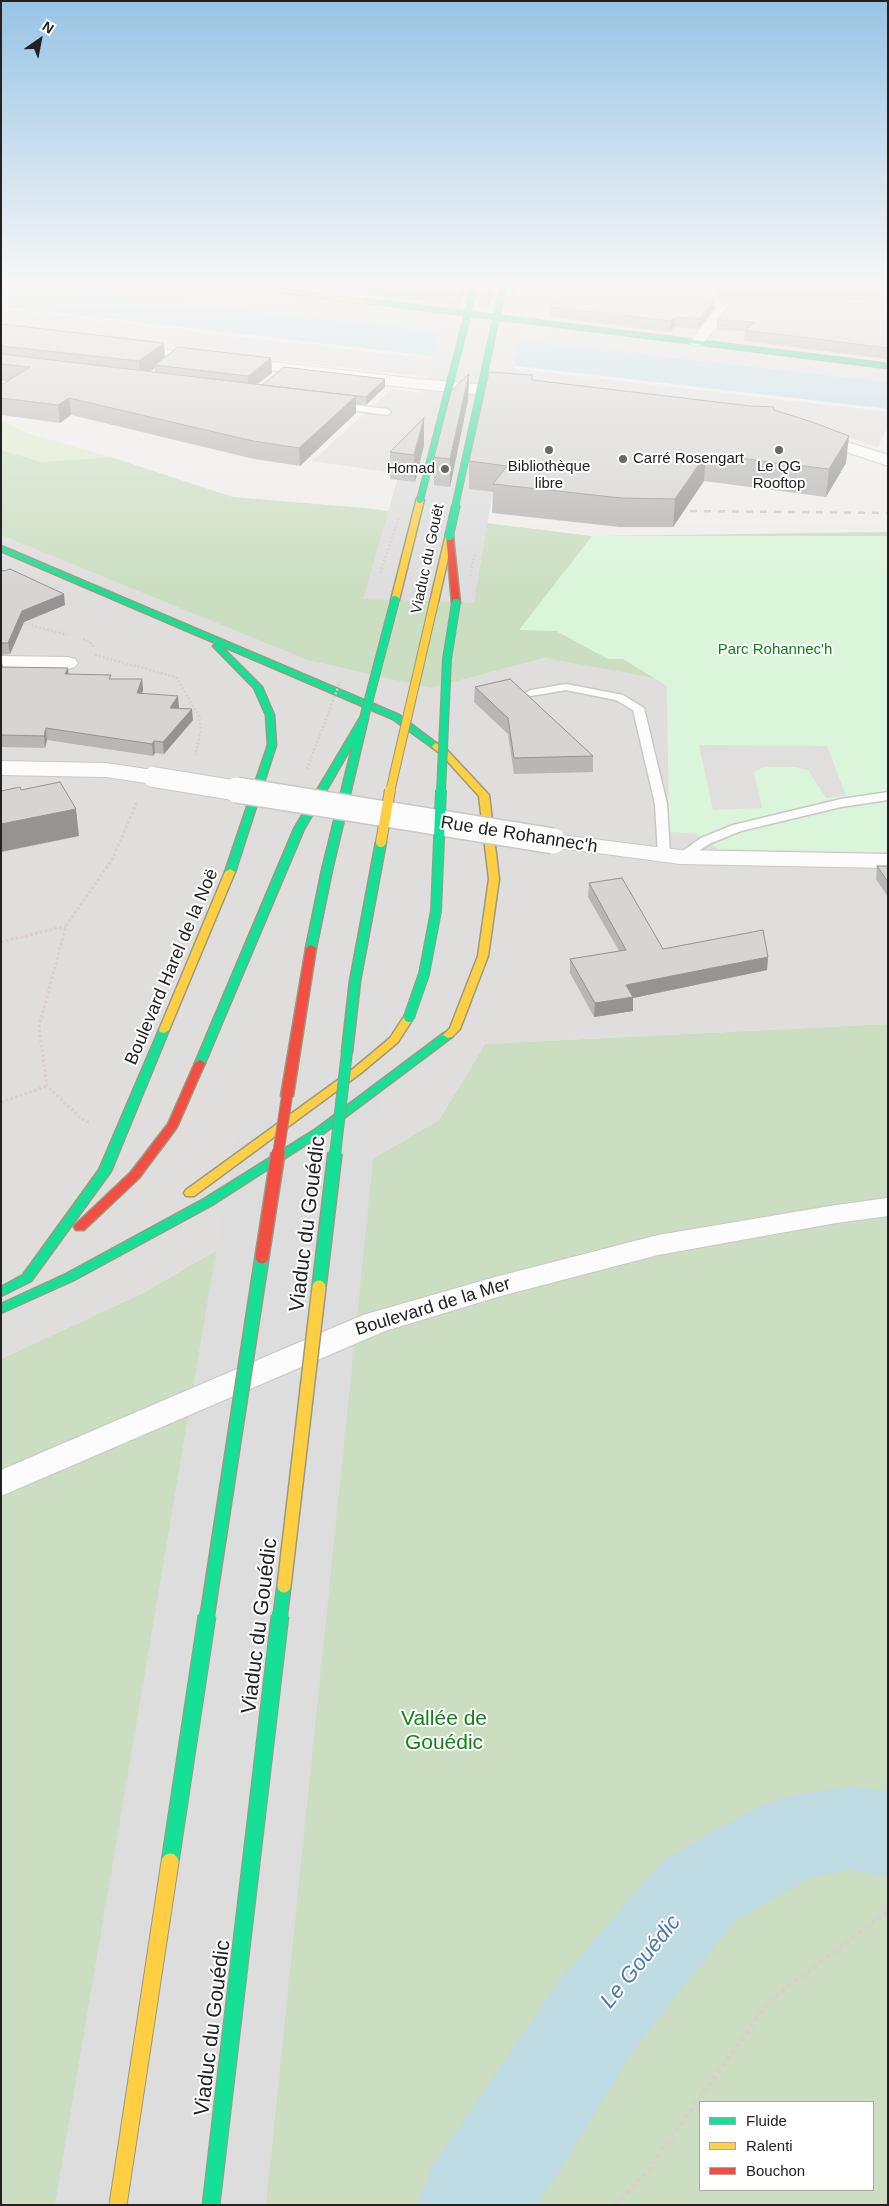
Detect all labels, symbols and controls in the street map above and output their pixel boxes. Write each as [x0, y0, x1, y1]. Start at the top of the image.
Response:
north arrow [15, 15, 65, 65]
text: N [40, 18, 57, 37]
marker: Bibliothèque libre [543, 444, 555, 456]
marker: Le QG Rooftop [773, 444, 785, 456]
place label: Carré Rosengart [633, 450, 744, 468]
marker: Carré Rosengart [617, 453, 629, 465]
place label: Bibliothèque libre [508, 458, 590, 493]
place label: Le QG Rooftop [753, 458, 805, 493]
place label: Homad [387, 460, 435, 478]
marker: Homad [439, 463, 451, 475]
street label: Viaduc du Gouët [408, 503, 448, 615]
park label: Parc Rohannec'h [718, 641, 832, 659]
street label: Rue de Rohannec'h [439, 812, 599, 858]
street label: Boulevard Harel de la Noë [121, 866, 223, 1068]
street label: Viaduc du Gouédic [285, 1135, 331, 1313]
street label: Boulevard de la Mer [353, 1273, 513, 1341]
street label: Viaduc du Gouédic [237, 1537, 283, 1715]
park label: Vallée de Gouédic [401, 1706, 487, 1756]
water label: Le Gouédic [595, 1910, 687, 2014]
street label: Viaduc du Gouédic [190, 1939, 236, 2117]
legend [699, 2101, 874, 2191]
text: Fluide [746, 2112, 787, 2129]
text: Ralenti [746, 2137, 793, 2154]
text: Bouchon [746, 2162, 805, 2179]

